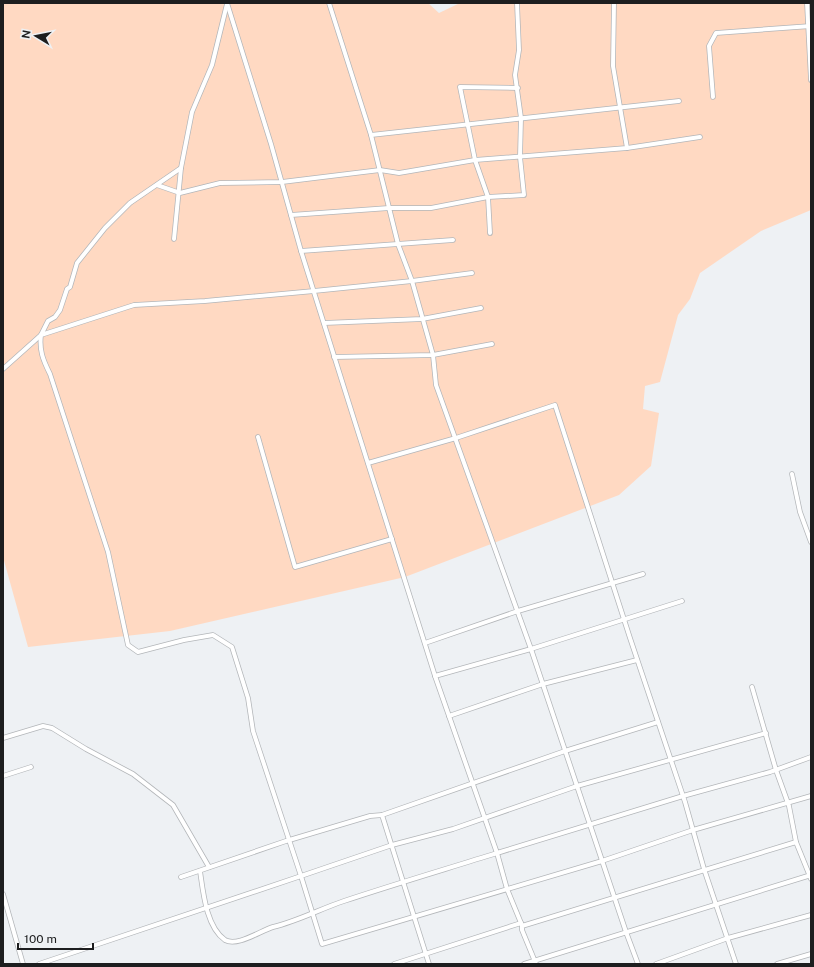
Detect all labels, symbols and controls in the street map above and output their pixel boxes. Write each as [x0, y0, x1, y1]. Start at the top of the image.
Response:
north arrow [16, 16, 56, 56]
text: N [19, 29, 33, 40]
scale bar [18, 925, 93, 951]
text: 100 m [24, 932, 57, 946]

